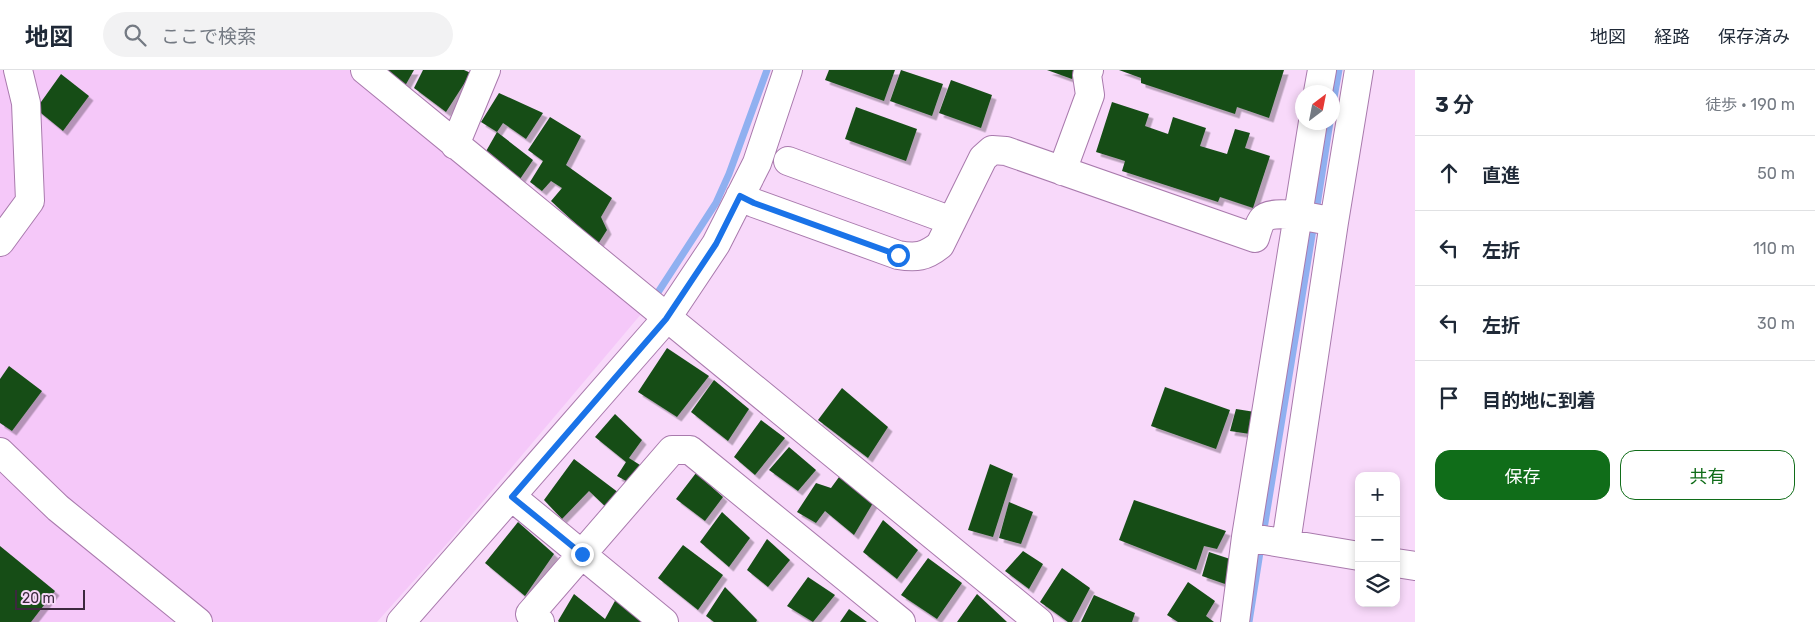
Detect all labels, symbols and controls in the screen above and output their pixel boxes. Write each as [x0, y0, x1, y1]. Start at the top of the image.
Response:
search box [103, 12, 453, 57]
icon: search [121, 21, 149, 49]
text: 地図 [25, 23, 73, 51]
text: ここで検索 [161, 25, 256, 48]
text: 地図 [1590, 26, 1626, 48]
text: 経路 [1654, 26, 1690, 48]
text: 保存済み [1718, 26, 1790, 48]
north arrow [1295, 85, 1340, 130]
text: 3 分 [1435, 92, 1474, 117]
text: 徒歩 · 190 m [1705, 95, 1795, 114]
icon: ahead [1435, 159, 1463, 187]
text: 直進 [1482, 164, 1520, 187]
text: 50 m [1757, 164, 1795, 183]
icon: left [1435, 234, 1463, 262]
text: 左折 [1482, 239, 1520, 262]
text: 110 m [1753, 239, 1795, 258]
route start [887, 244, 910, 267]
icon: left [1435, 309, 1463, 337]
text: 左折 [1482, 314, 1520, 337]
text: 30 m [1757, 314, 1795, 333]
icon: arrive [1435, 384, 1463, 412]
text: 目的地に到着 [1482, 389, 1596, 412]
button: 保存 [1435, 450, 1610, 500]
button: 共有 [1620, 450, 1795, 500]
map controls [1355, 472, 1400, 607]
button: + [1355, 472, 1400, 517]
button: − [1355, 517, 1400, 562]
route end [571, 543, 594, 566]
button: layers [1355, 562, 1400, 607]
scale bar [15, 587, 85, 610]
text: 20 m [22, 590, 55, 607]

